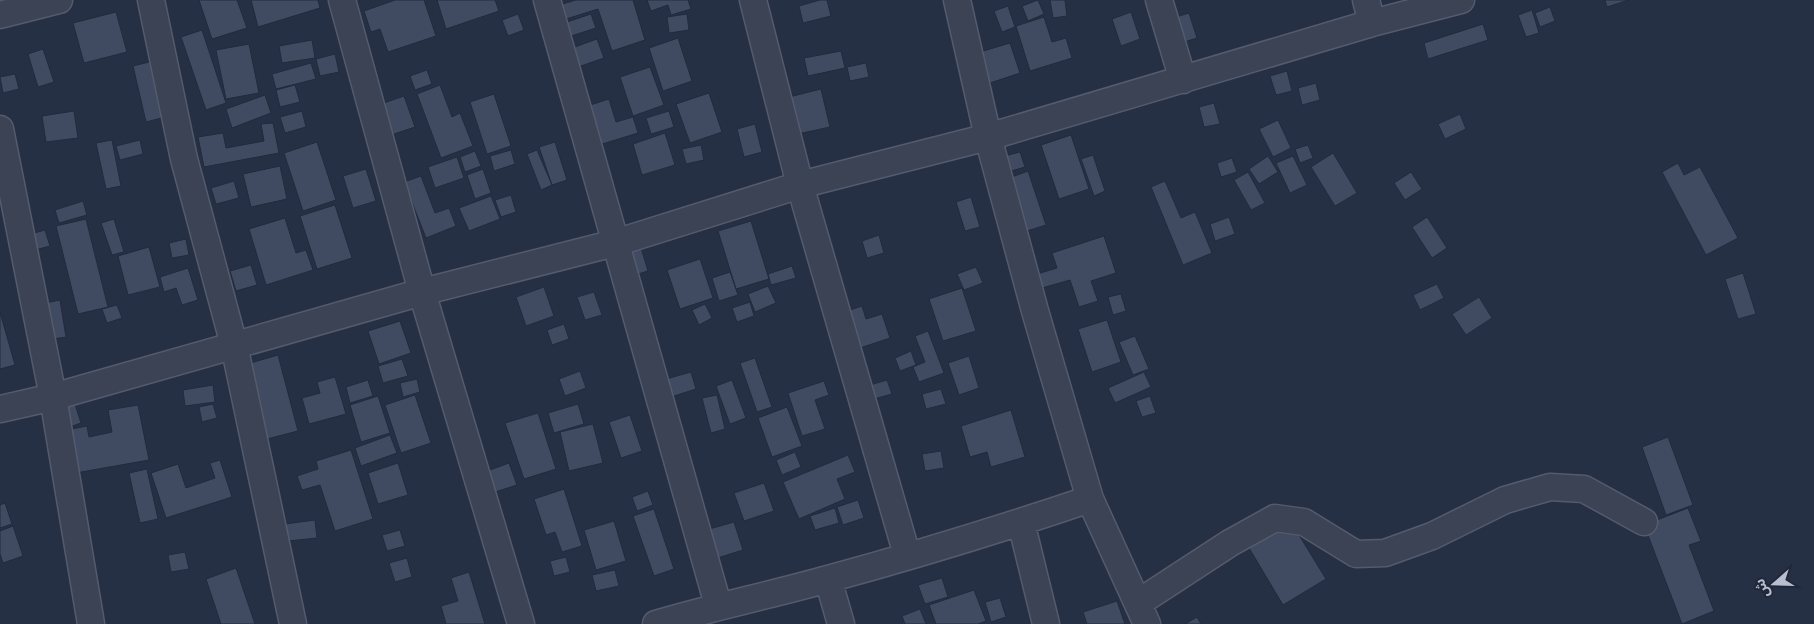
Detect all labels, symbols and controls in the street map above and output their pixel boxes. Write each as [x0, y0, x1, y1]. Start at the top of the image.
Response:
north arrow [1749, 559, 1799, 609]
text: ش [1750, 577, 1773, 601]

